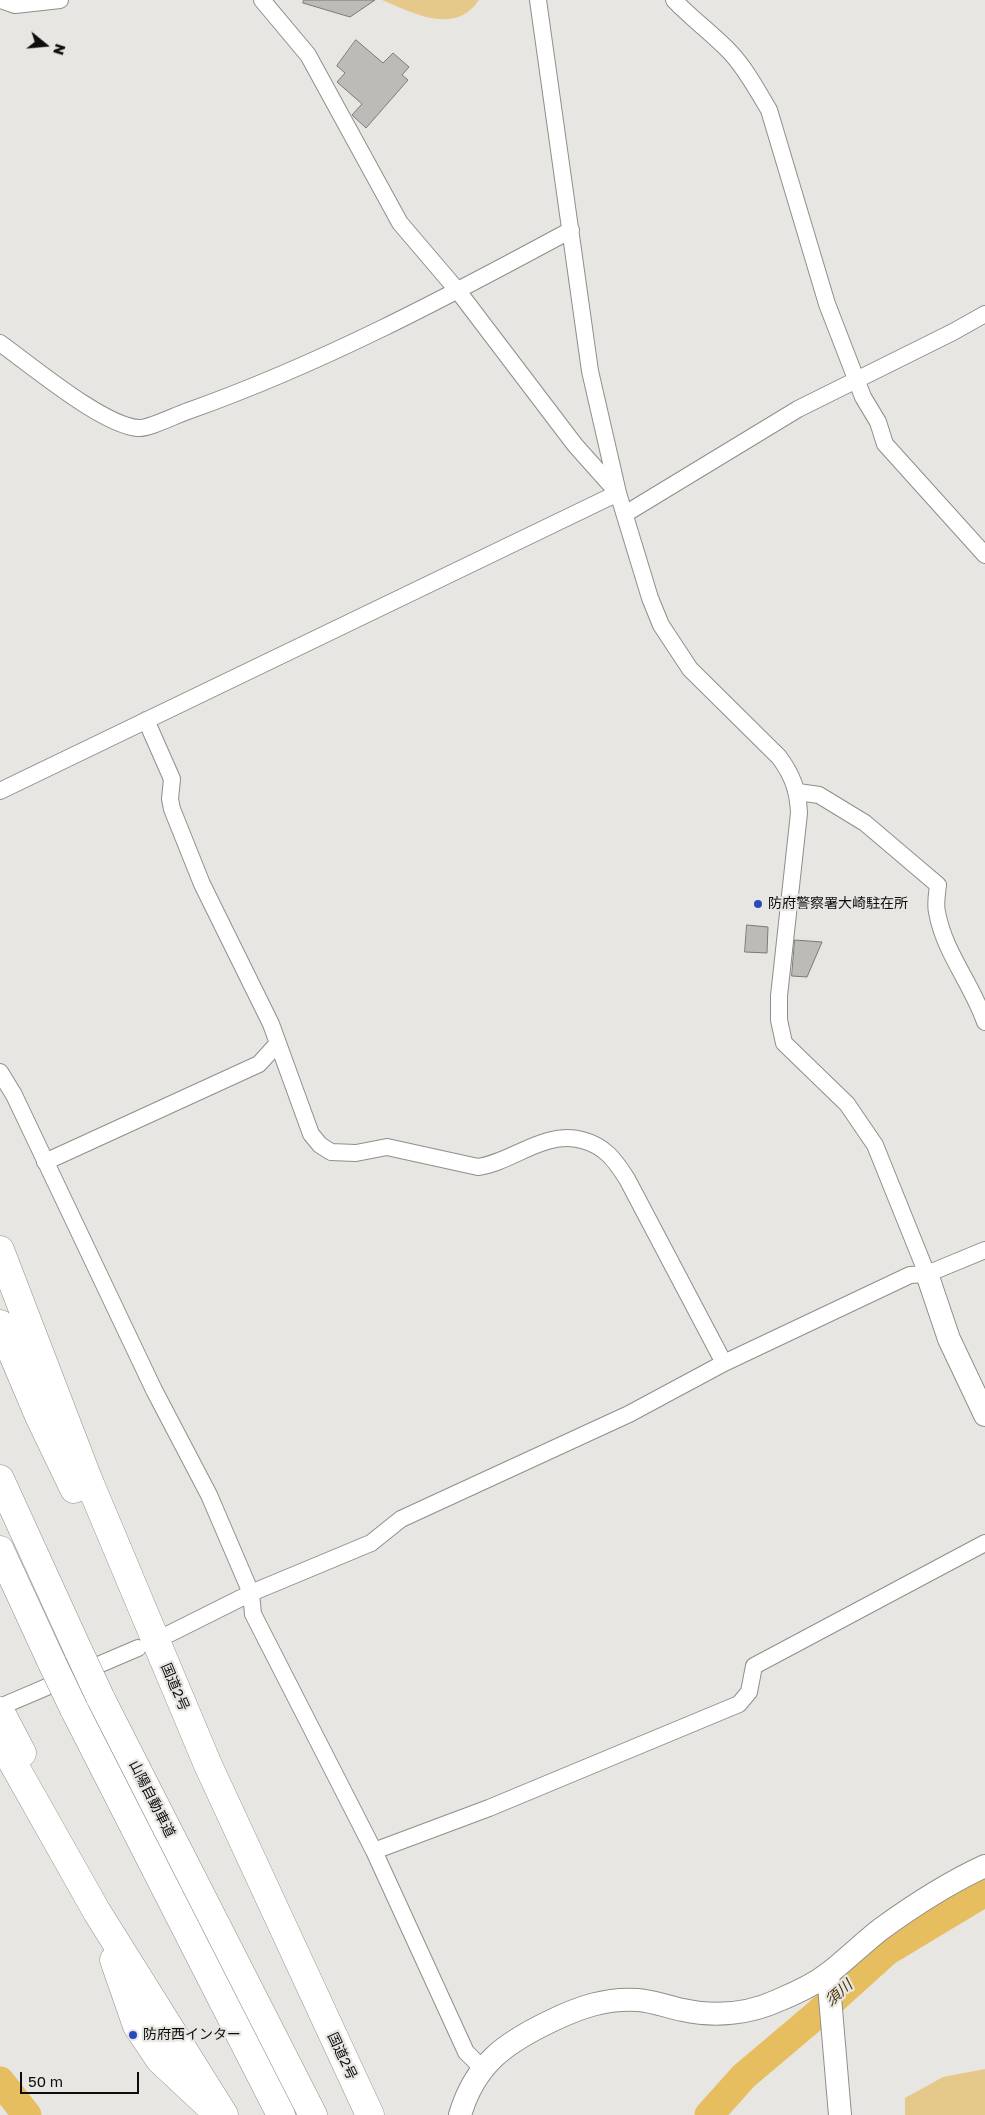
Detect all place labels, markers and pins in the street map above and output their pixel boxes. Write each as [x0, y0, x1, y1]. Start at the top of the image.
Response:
place label: 防府警察署大崎駐在所 [768, 896, 908, 912]
marker: 防府警察署大崎駐在所 [752, 898, 764, 910]
place label: 防府西インター [143, 2027, 241, 2043]
marker: 防府西インター [127, 2029, 139, 2041]

